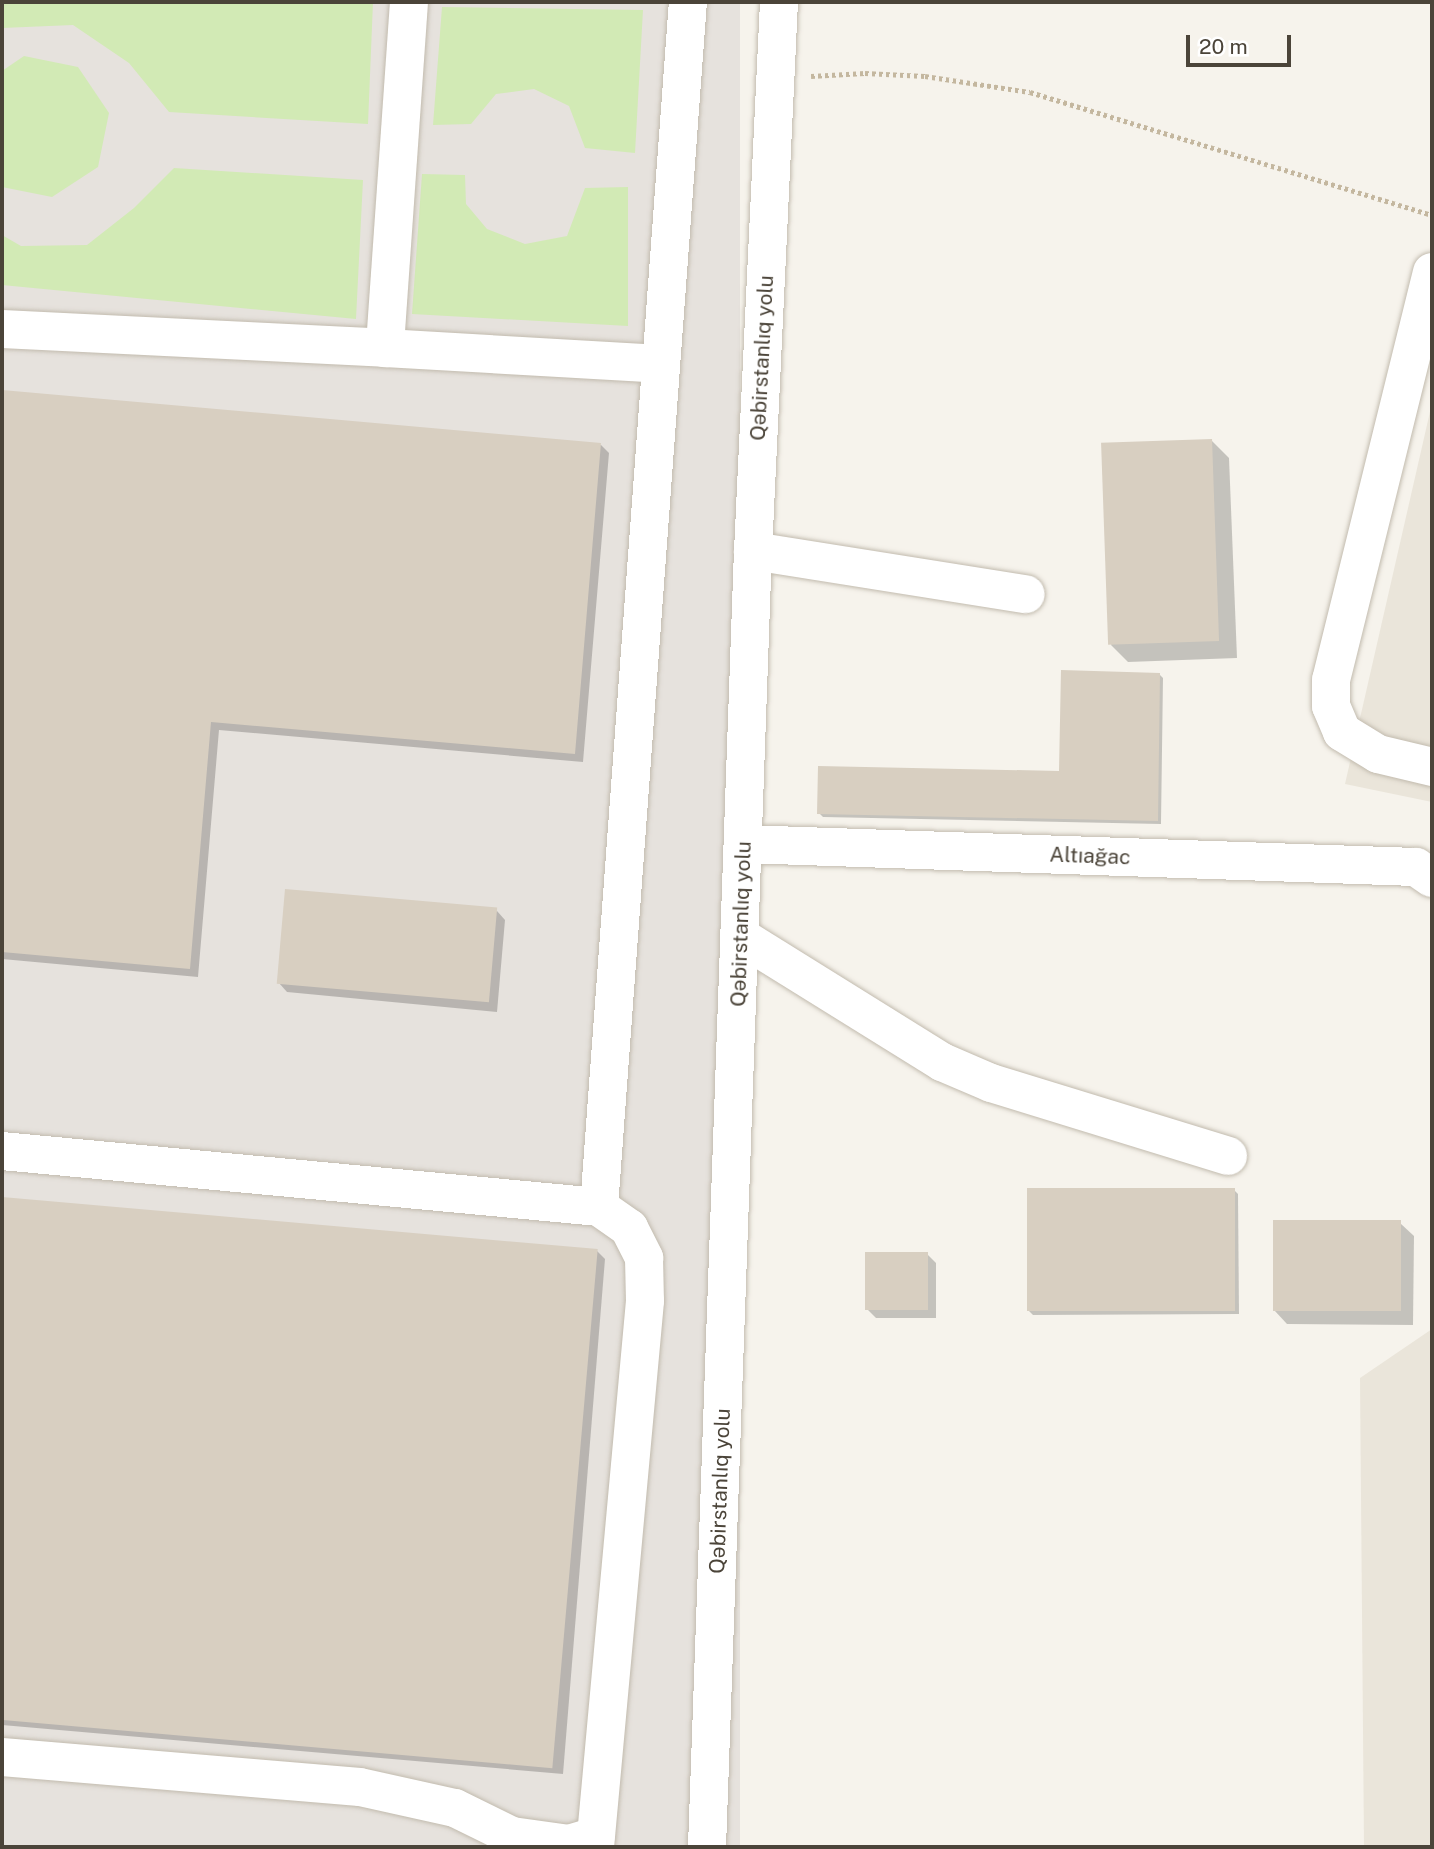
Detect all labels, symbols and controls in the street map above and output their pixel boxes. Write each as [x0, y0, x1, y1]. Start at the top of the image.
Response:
scale bar [1189, 21, 1294, 65]
text: 20 m [1199, 34, 1248, 59]
street label: Qəbirstanlıq yolu [745, 275, 779, 441]
street label: Qəbirstanlıq yolu [726, 841, 756, 1007]
street label: Altıağac [1049, 842, 1131, 870]
street label: Qəbirstanlıq yolu [705, 1408, 735, 1574]

